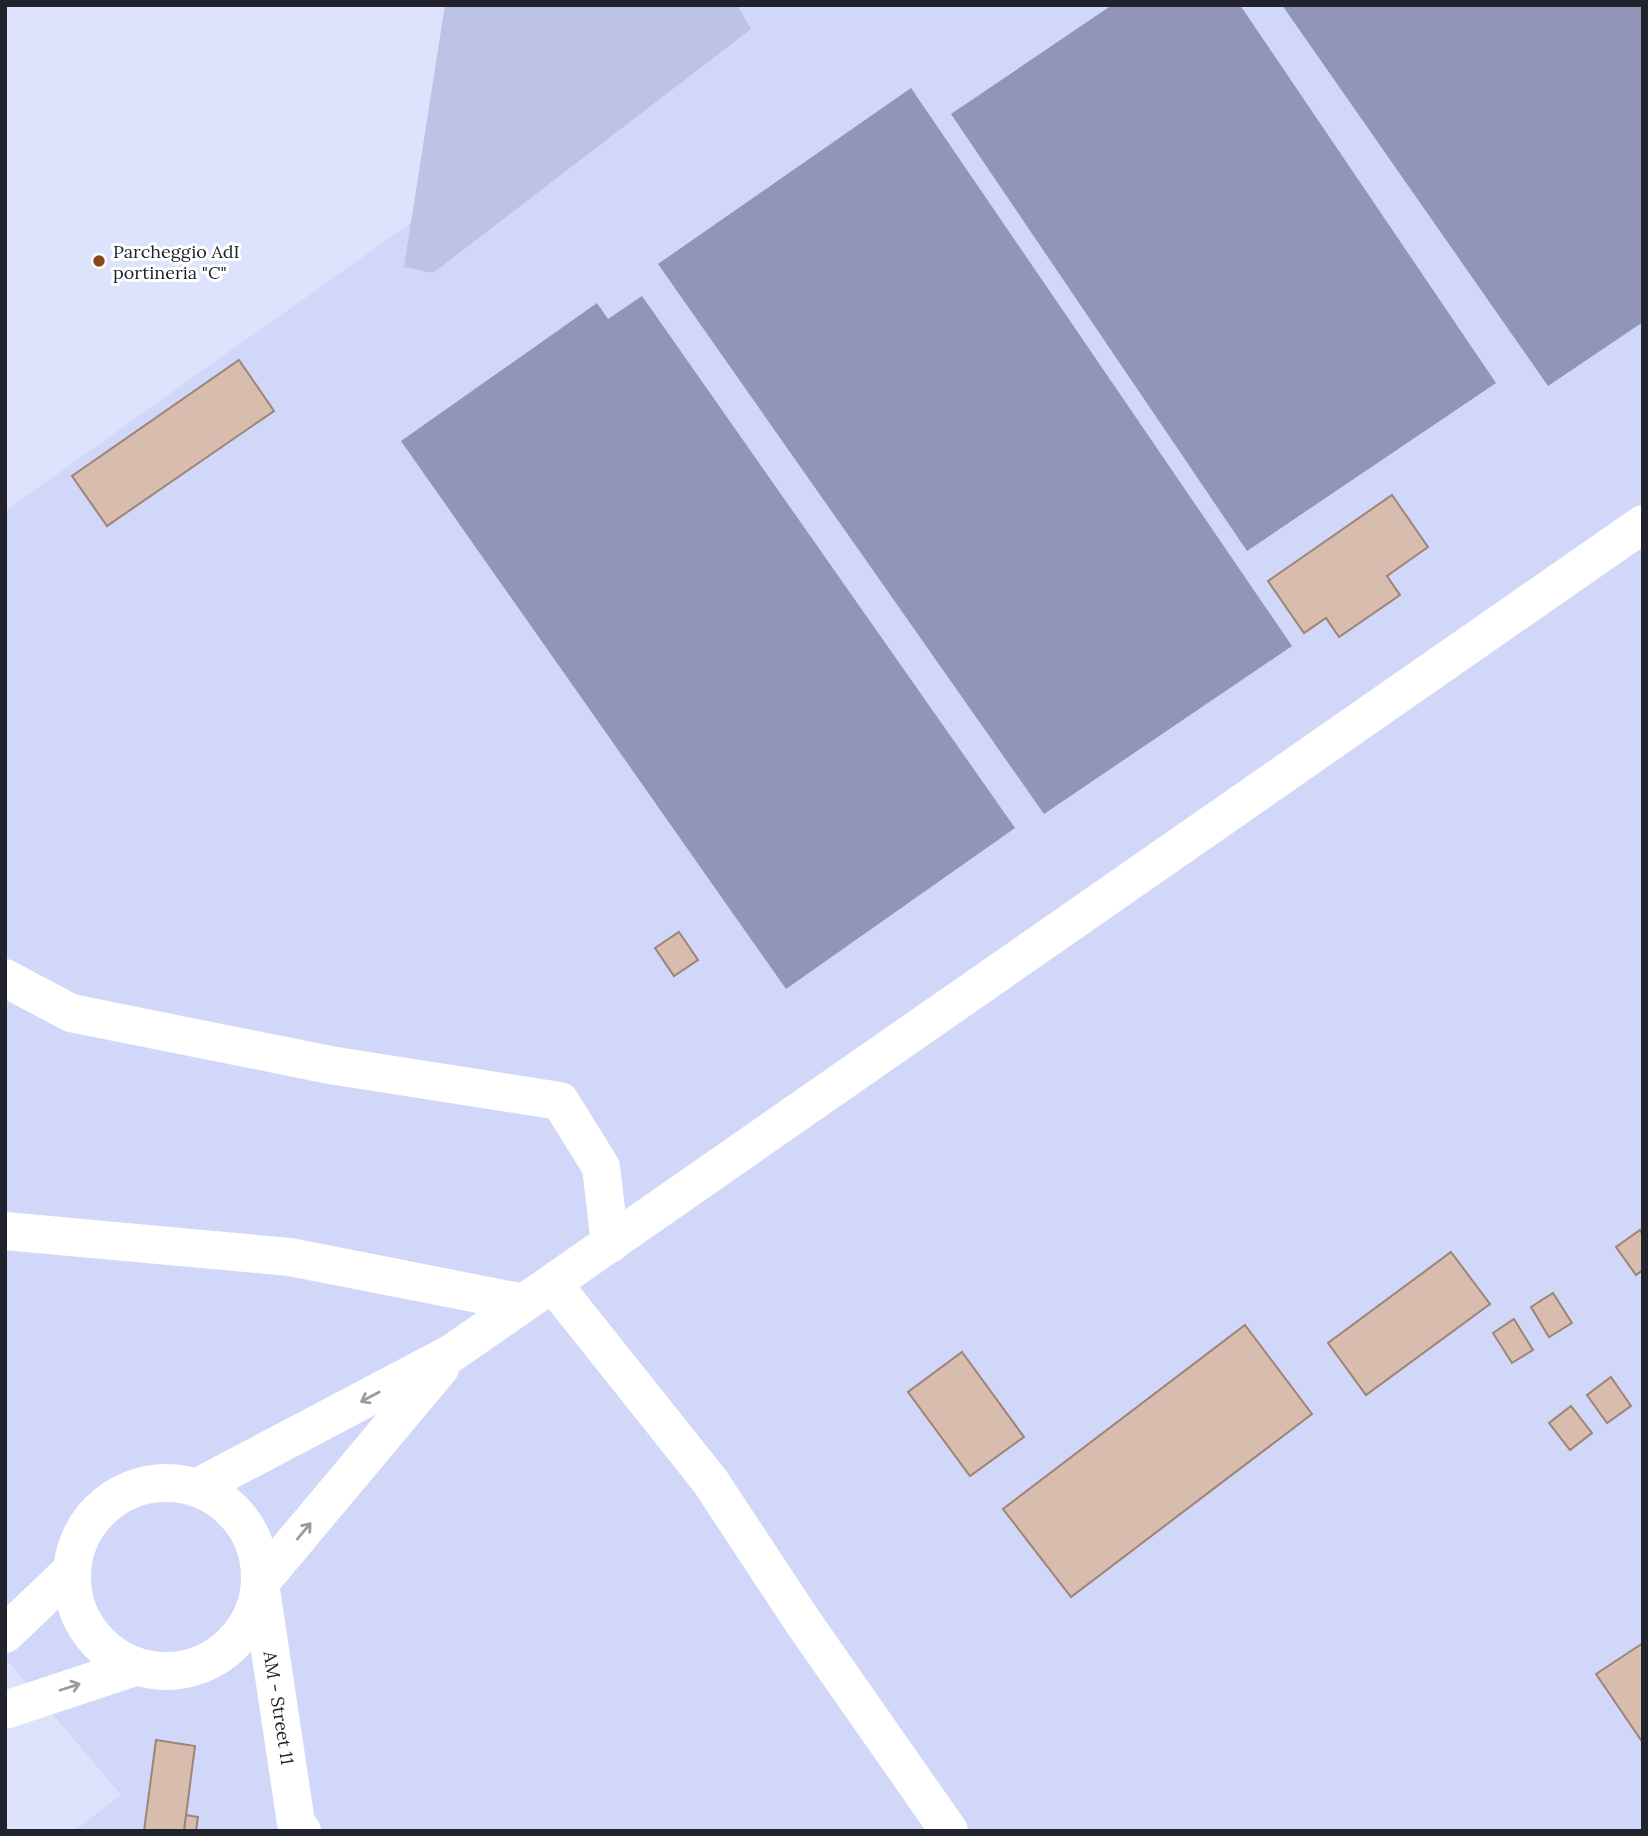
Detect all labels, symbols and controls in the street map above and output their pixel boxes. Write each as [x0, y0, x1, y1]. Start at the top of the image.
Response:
place label: Parcheggio AdI portineria "C" [113, 240, 239, 284]
marker: Parcheggio AdI portineria "C" [91, 253, 107, 269]
one-way arrow [360, 1390, 381, 1404]
one-way arrow [296, 1522, 312, 1540]
street label: AM - Street 11 [258, 1648, 299, 1767]
one-way arrow [58, 1680, 80, 1693]

